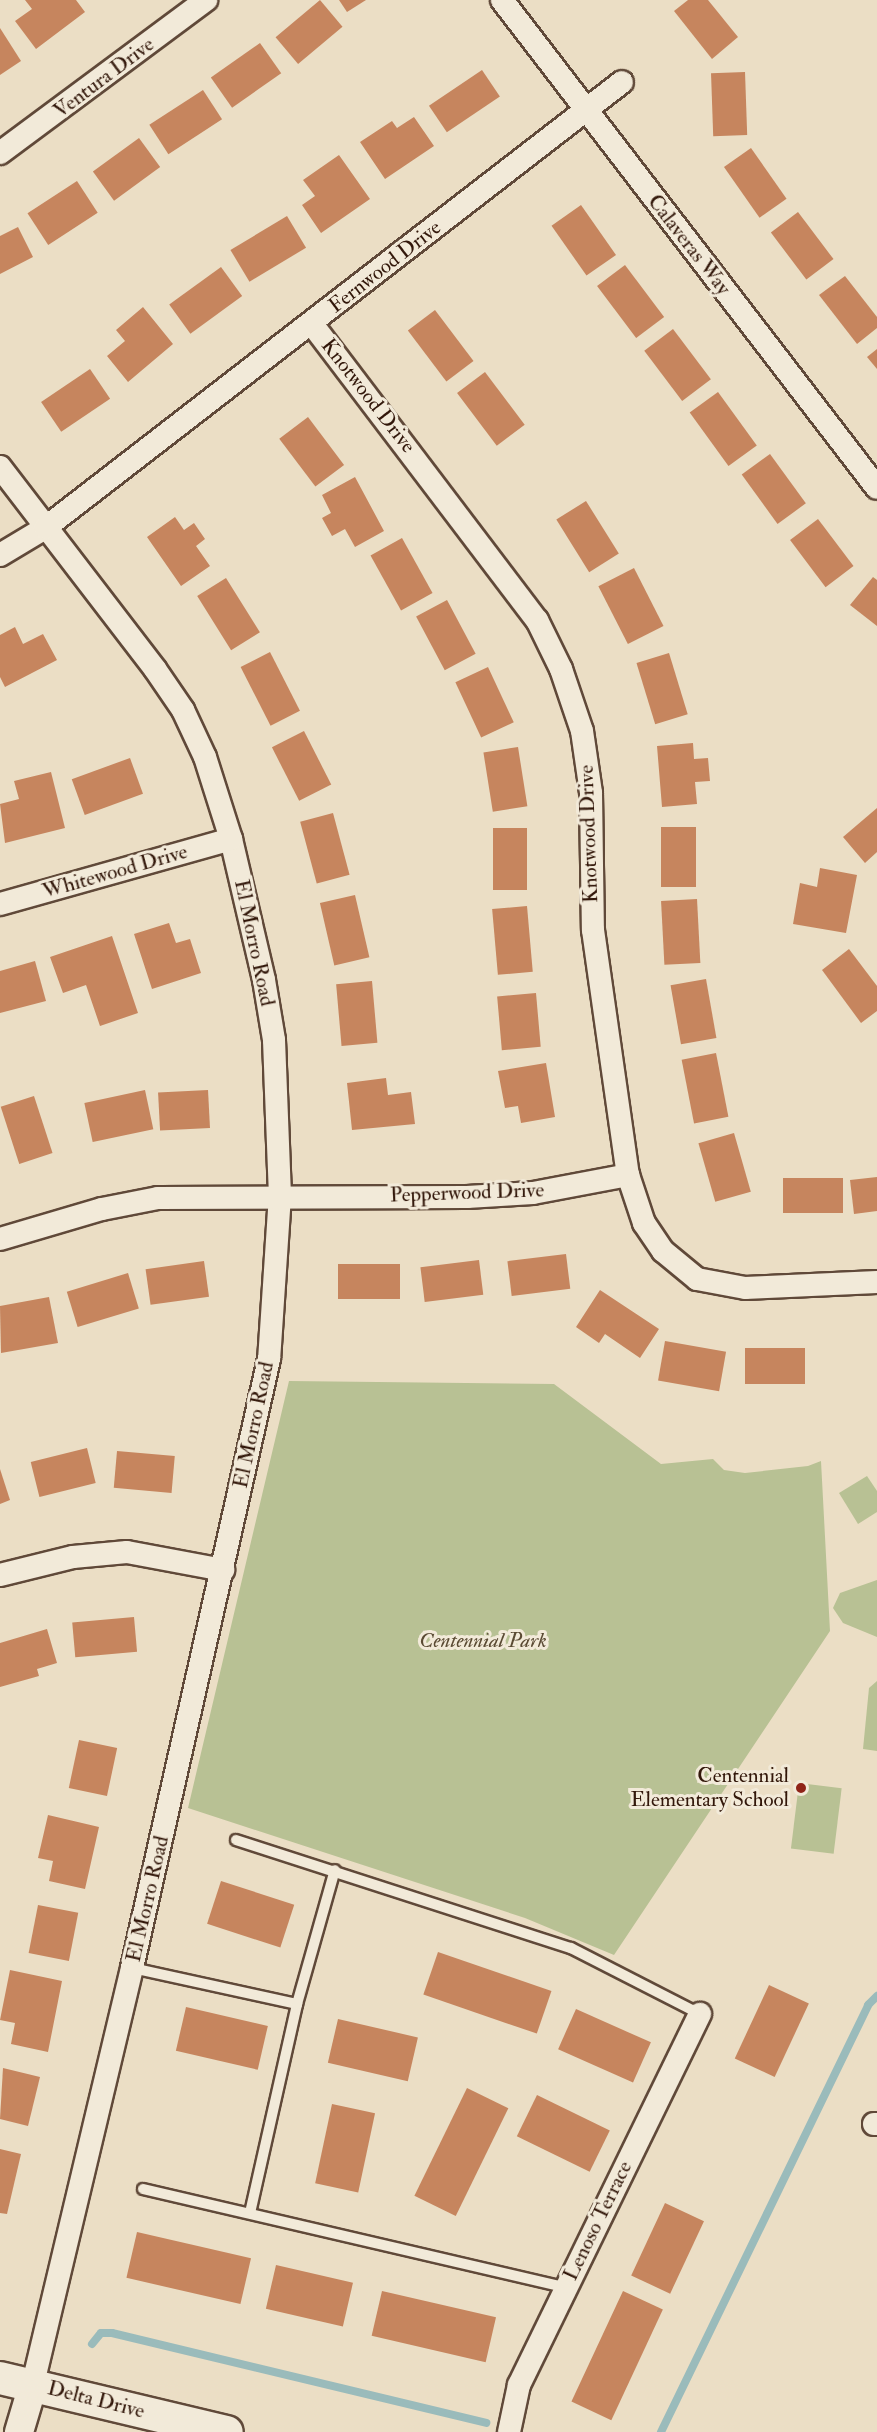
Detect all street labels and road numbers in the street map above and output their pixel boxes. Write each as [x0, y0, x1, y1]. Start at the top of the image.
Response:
street label: Ventura Drive [49, 32, 159, 124]
street label: Calaveras Way [642, 190, 736, 300]
street label: Fernwood Drive [324, 215, 446, 319]
street label: Knotwood Drive [316, 334, 420, 458]
street label: Knotwood Drive [574, 764, 604, 904]
street label: Whitewood Drive [40, 839, 190, 905]
street label: El Morro Road [228, 877, 280, 1009]
street label: Pepperwood Drive [390, 1178, 544, 1208]
street label: El Morro Road [228, 1359, 280, 1491]
street label: El Morro Road [121, 1833, 175, 1965]
street label: Lenoso Terrace [558, 2157, 638, 2285]
street label: Delta Drive [45, 2376, 147, 2424]

